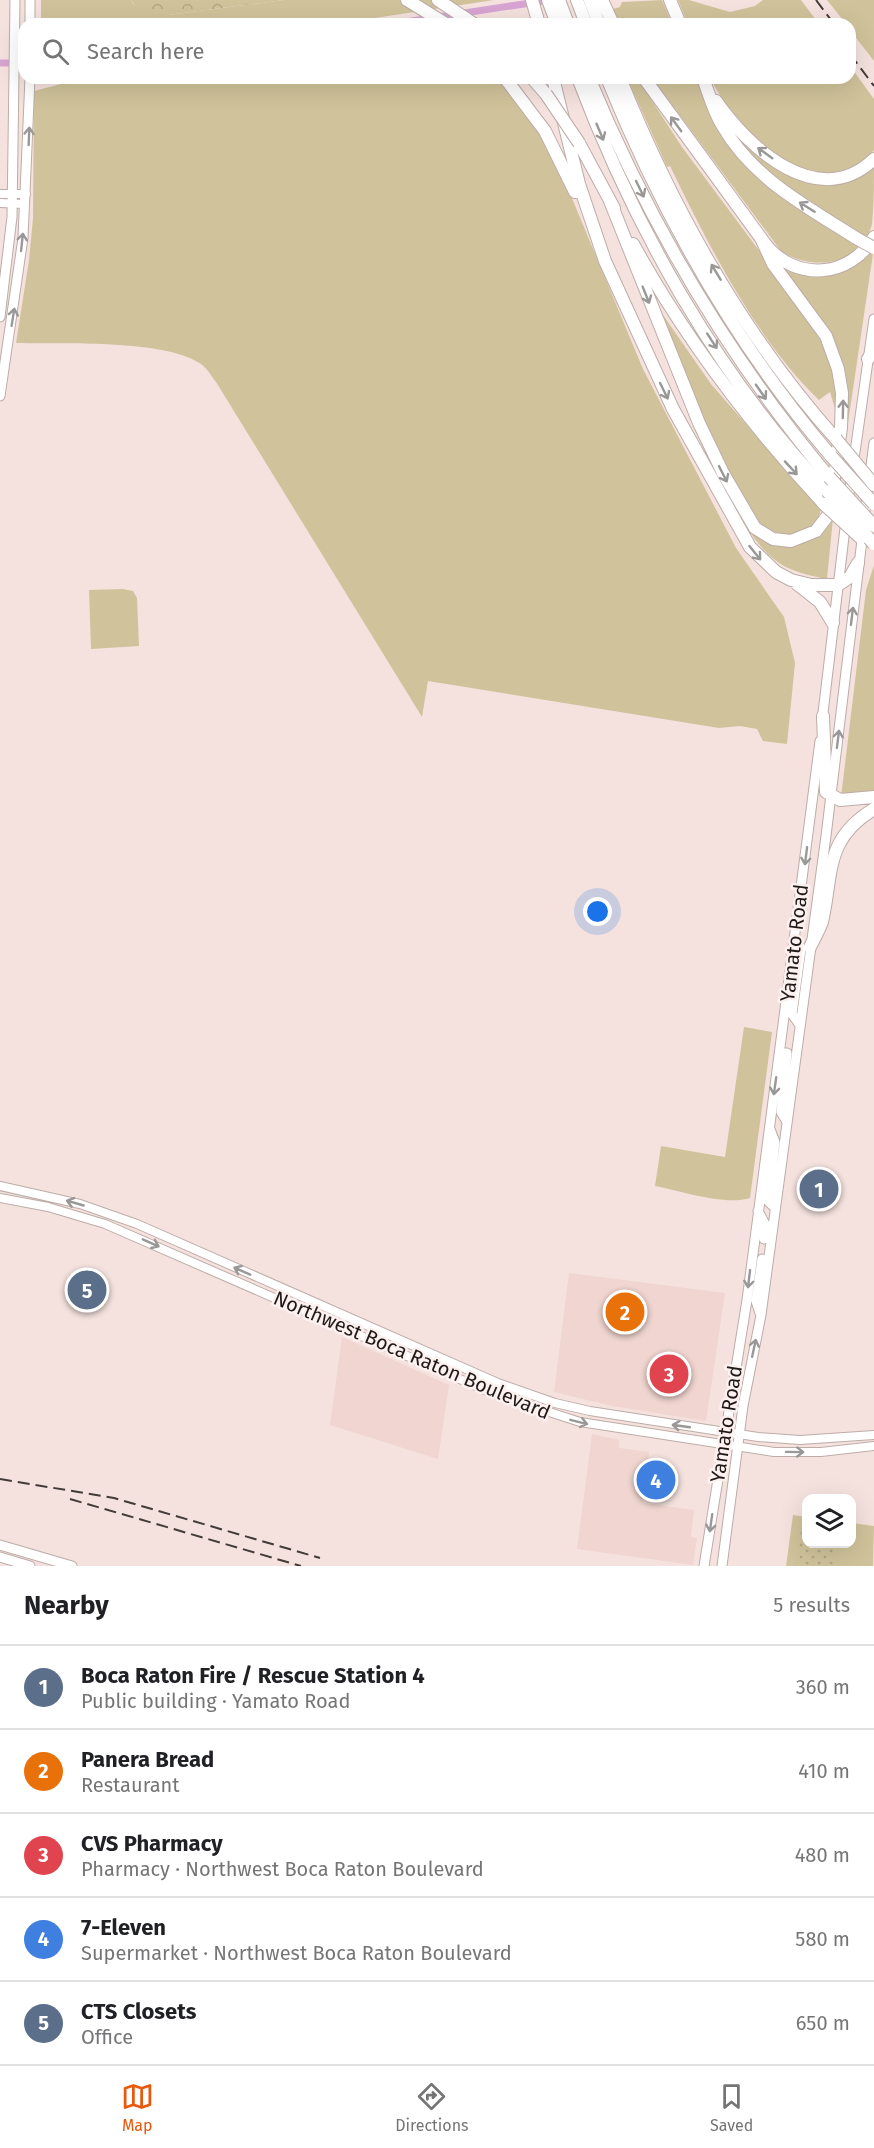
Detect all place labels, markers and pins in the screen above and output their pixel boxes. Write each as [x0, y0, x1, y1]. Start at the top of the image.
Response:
pin: 1 [800, 1166, 838, 1212]
pin: 5 [68, 1268, 106, 1312]
pin: 2 [606, 1290, 644, 1334]
pin: 3 [650, 1352, 688, 1396]
pin: 4 [636, 1458, 676, 1502]

